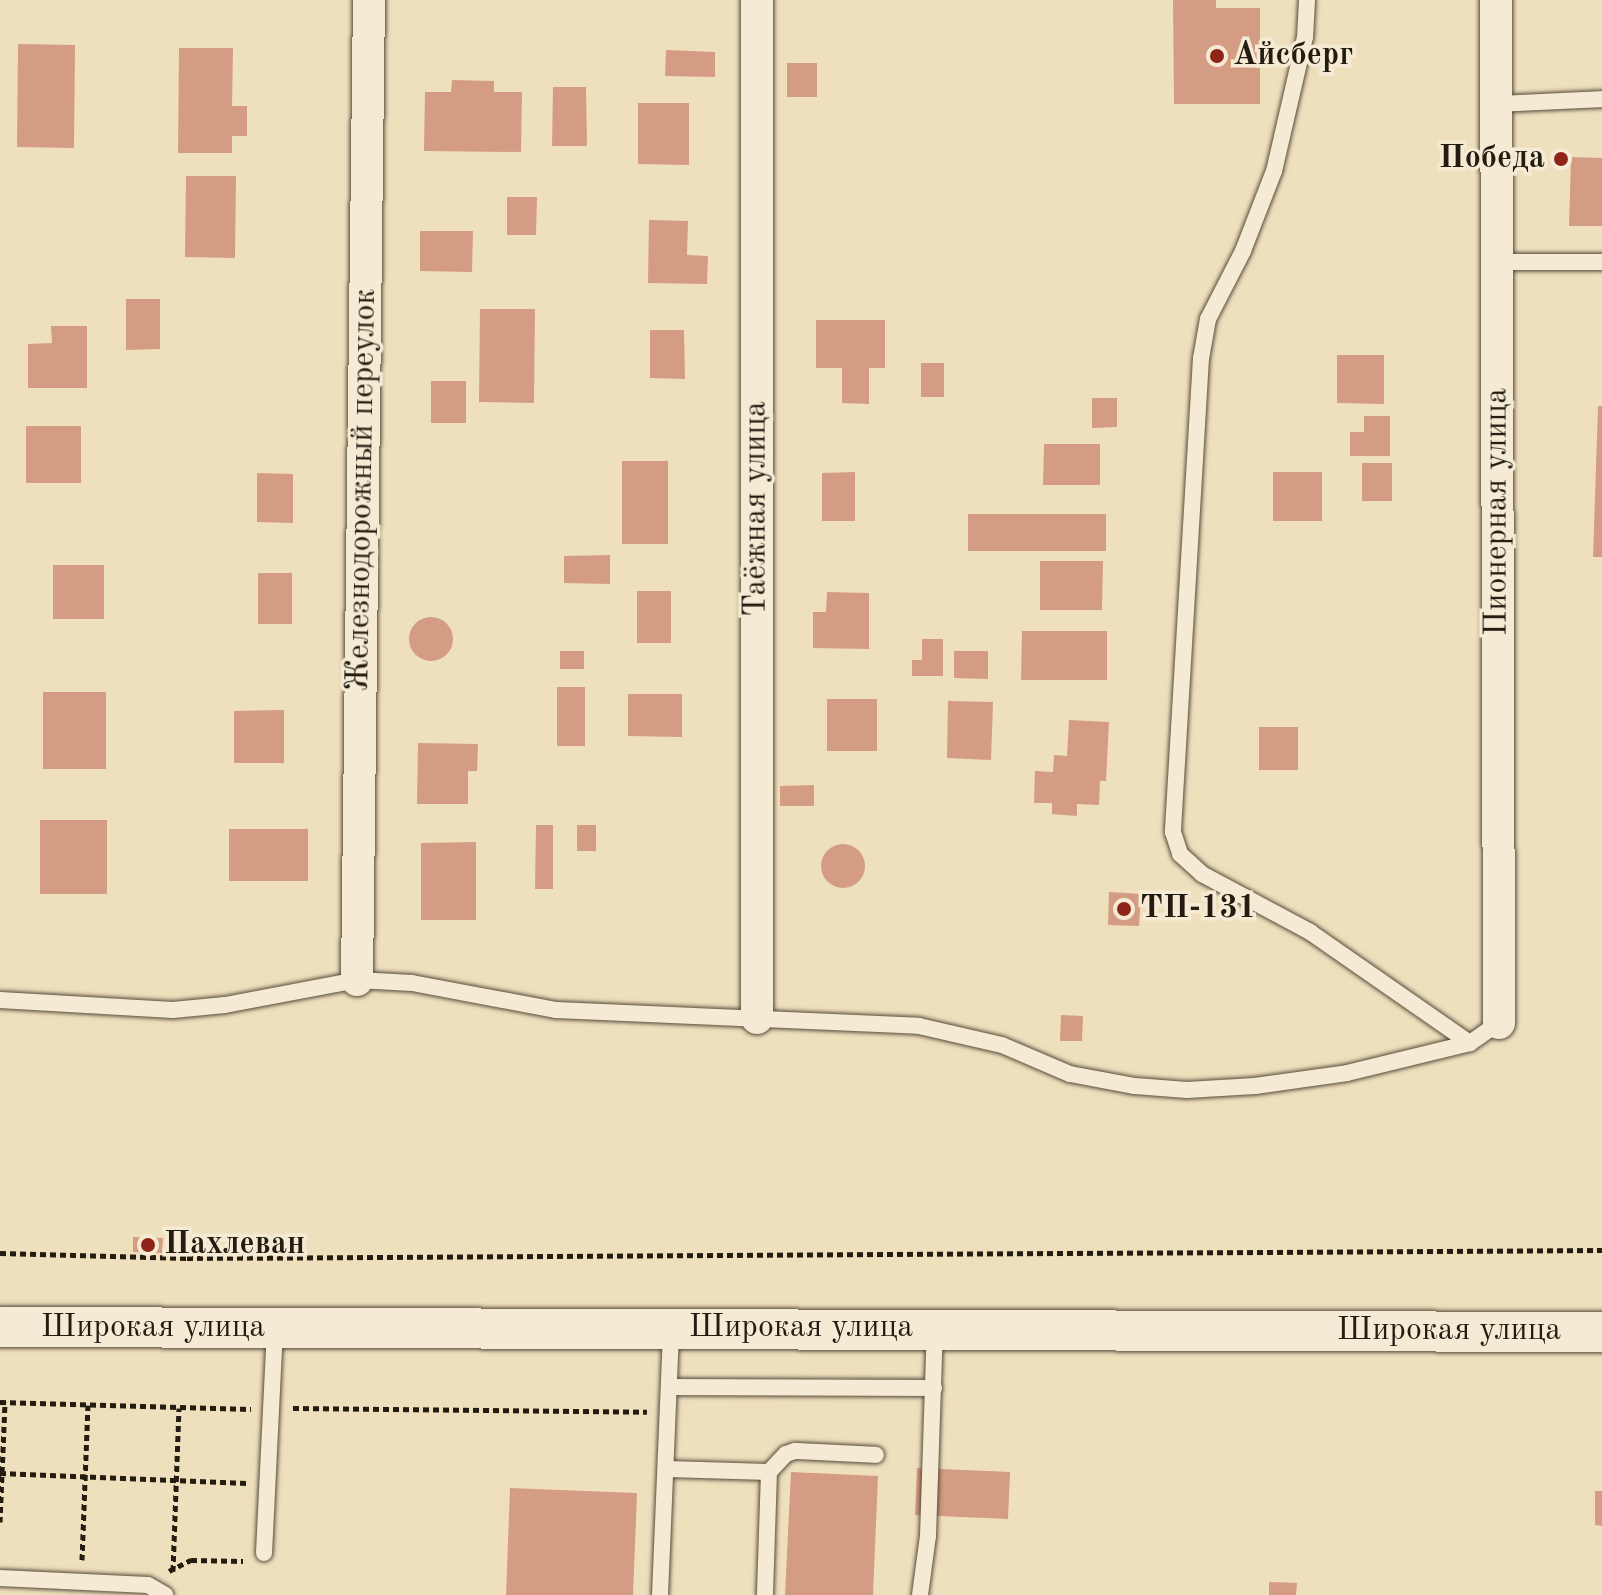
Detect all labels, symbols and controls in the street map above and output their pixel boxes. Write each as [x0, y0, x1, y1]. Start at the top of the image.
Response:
place label: Айсберг [1233, 37, 1353, 75]
marker: Айсберг [1208, 47, 1226, 65]
place label: Победа [1439, 140, 1545, 178]
marker: Победа [1552, 150, 1570, 168]
street label: Железнодорожный переулок [340, 288, 386, 692]
street label: Пионерная улица [1479, 388, 1517, 636]
street label: Таёжная улица [738, 401, 776, 617]
place label: ТП-131 [1140, 890, 1256, 928]
marker: ТП-131 [1115, 900, 1133, 918]
place label: Пахлеван [164, 1226, 305, 1264]
marker: Пахлеван [139, 1236, 157, 1254]
street label: Широкая улица [41, 1309, 265, 1347]
street label: Широкая улица [689, 1309, 913, 1347]
street label: Широкая улица [1337, 1312, 1561, 1350]

